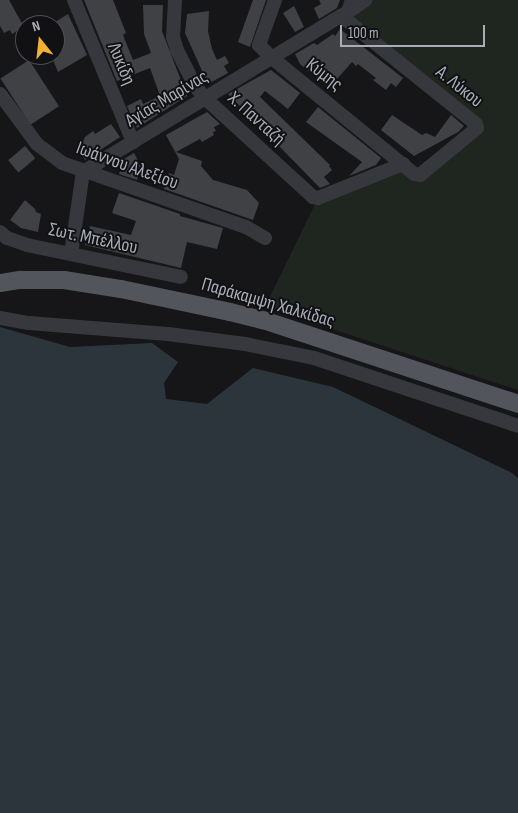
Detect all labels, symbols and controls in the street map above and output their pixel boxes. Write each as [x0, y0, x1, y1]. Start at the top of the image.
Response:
north arrow [15, 15, 65, 65]
scale bar [343, 15, 488, 47]
text: N [30, 17, 42, 35]
text: 100 m [348, 24, 379, 43]
street label: Λυκίδη [102, 39, 140, 89]
street label: Κύμης [301, 54, 347, 96]
street label: Α. Λύκου [431, 61, 487, 113]
street label: Αγίας Μαρίνας [122, 65, 212, 133]
street label: Χ. Πανταζή [223, 87, 289, 151]
street label: Ιωάννου Αλεξίου [73, 137, 181, 195]
street label: Σωτ. Μπέλλου [46, 218, 140, 260]
street label: Παράκαμψη Χαλκίδας [199, 273, 337, 333]

